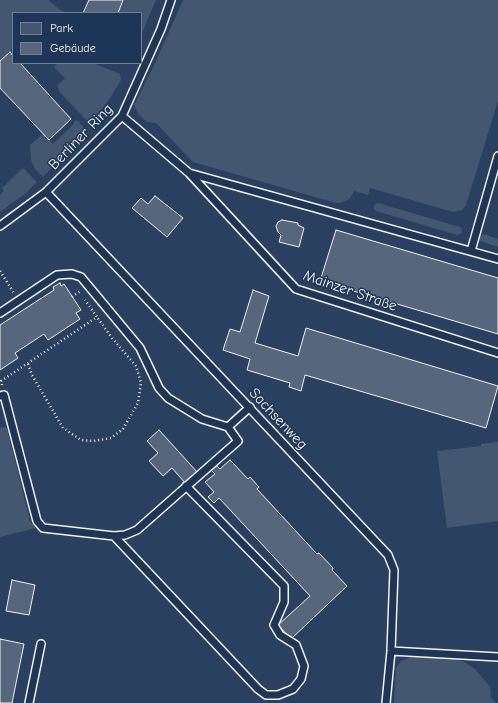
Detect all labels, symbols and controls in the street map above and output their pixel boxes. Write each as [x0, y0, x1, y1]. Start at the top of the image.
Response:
legend [12, 12, 142, 64]
text: Park [50, 21, 73, 35]
text: Gebäude [50, 41, 96, 55]
street label: Berliner Ring [45, 100, 117, 174]
street label: Mainzer Straße [301, 267, 399, 315]
street label: Sachsenweg [245, 385, 311, 453]

